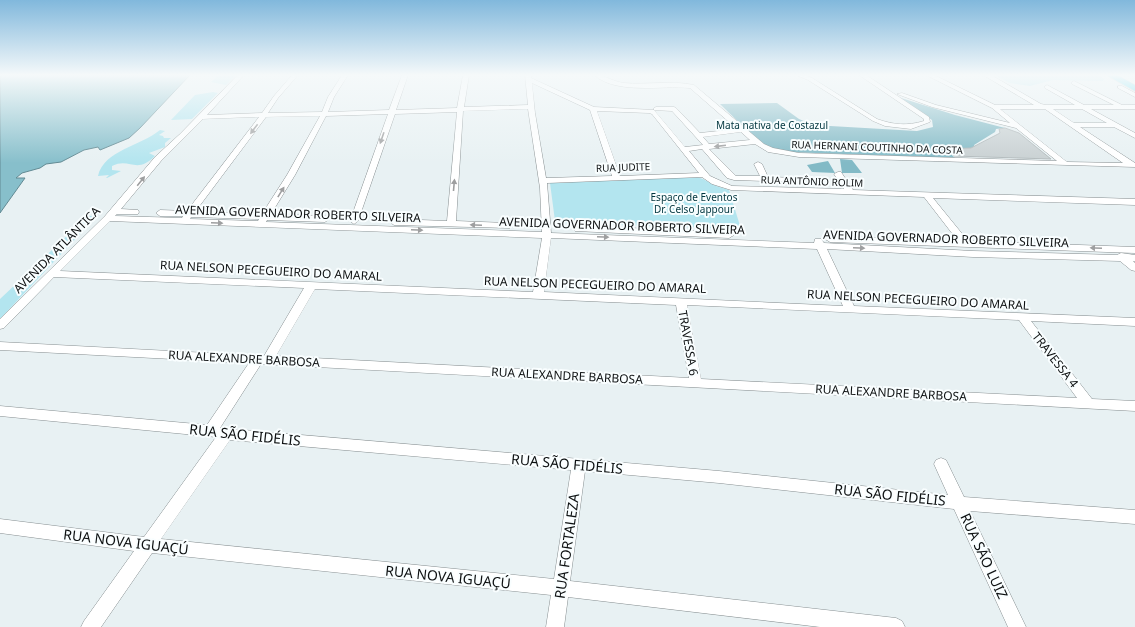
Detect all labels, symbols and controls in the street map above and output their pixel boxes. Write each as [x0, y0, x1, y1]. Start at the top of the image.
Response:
park label: Mata nativa de Costazul [716, 118, 828, 132]
one-way arrow [250, 123, 258, 134]
one-way arrow [379, 133, 385, 145]
street label: RUA HERNANI COUTINHO DA COSTA [791, 137, 964, 157]
one-way arrow [714, 142, 726, 149]
street label: RUA JUDITE [596, 159, 650, 175]
street label: RUA ANTÔNIO ROLIM [760, 172, 864, 190]
one-way arrow [136, 176, 145, 187]
one-way arrow [451, 179, 458, 191]
one-way arrow [277, 186, 284, 198]
park label: Espaço de Eventos Dr. Celso Jappour [651, 190, 738, 216]
street label: AVENIDA GOVERNADOR ROBERTO SILVEIRA [175, 201, 421, 226]
street label: AVENIDA ATLÂNTICA [10, 202, 104, 297]
street label: AVENIDA GOVERNADOR ROBERTO SILVEIRA [499, 213, 745, 238]
one-way arrow [211, 220, 224, 226]
one-way arrow [470, 221, 482, 228]
street label: AVENIDA GOVERNADOR ROBERTO SILVEIRA [823, 226, 1069, 251]
one-way arrow [411, 227, 423, 234]
one-way arrow [597, 234, 609, 241]
one-way arrow [852, 244, 865, 251]
one-way arrow [1090, 245, 1102, 252]
street label: RUA NELSON PECEGUEIRO DO AMARAL [159, 256, 383, 285]
street label: RUA NELSON PECEGUEIRO DO AMARAL [484, 272, 706, 297]
street label: RUA NELSON PECEGUEIRO DO AMARAL [806, 285, 1030, 314]
street label: TRAVESSA 6 [674, 309, 703, 377]
street label: TRAVESSA 4 [1028, 328, 1082, 391]
street label: RUA ALEXANDRE BARBOSA [168, 346, 321, 371]
street label: RUA ALEXANDRE BARBOSA [491, 363, 644, 388]
street label: RUA ALEXANDRE BARBOSA [815, 380, 968, 405]
street label: RUA SÃO FIDÉLIS [188, 419, 302, 450]
street label: RUA SÃO FIDÉLIS [510, 449, 624, 478]
street label: RUA SÃO FIDÉLIS [833, 479, 947, 510]
street label: RUA FORTALEZA [550, 492, 583, 600]
street label: RUA SÃO LUIZ [956, 510, 1013, 602]
street label: RUA NOVA IGUAÇÚ [62, 524, 190, 559]
street label: RUA NOVA IGUAÇÚ [384, 560, 512, 593]

